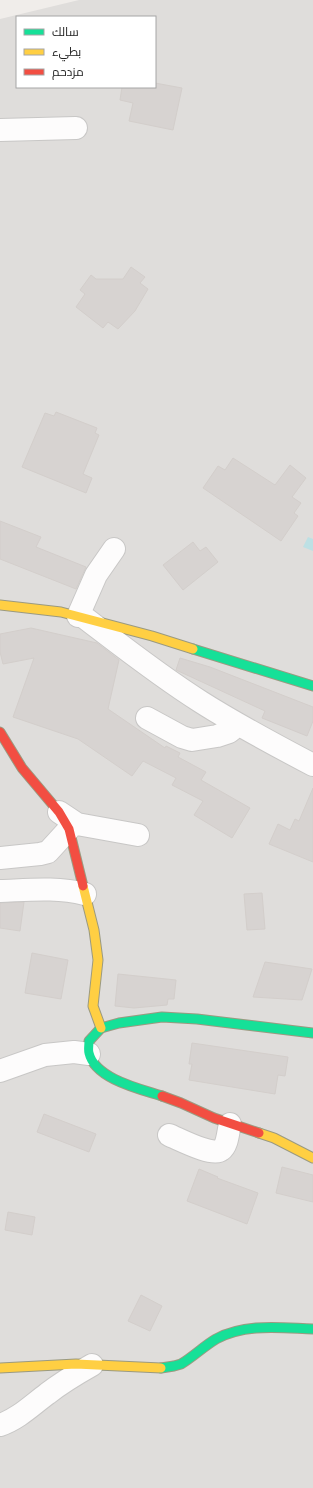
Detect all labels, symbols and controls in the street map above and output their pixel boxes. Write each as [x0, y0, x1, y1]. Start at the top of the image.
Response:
legend [16, 16, 156, 88]
text: سالك [52, 25, 79, 39]
text: بطيء [52, 45, 81, 62]
text: مزدحم [52, 65, 84, 80]

